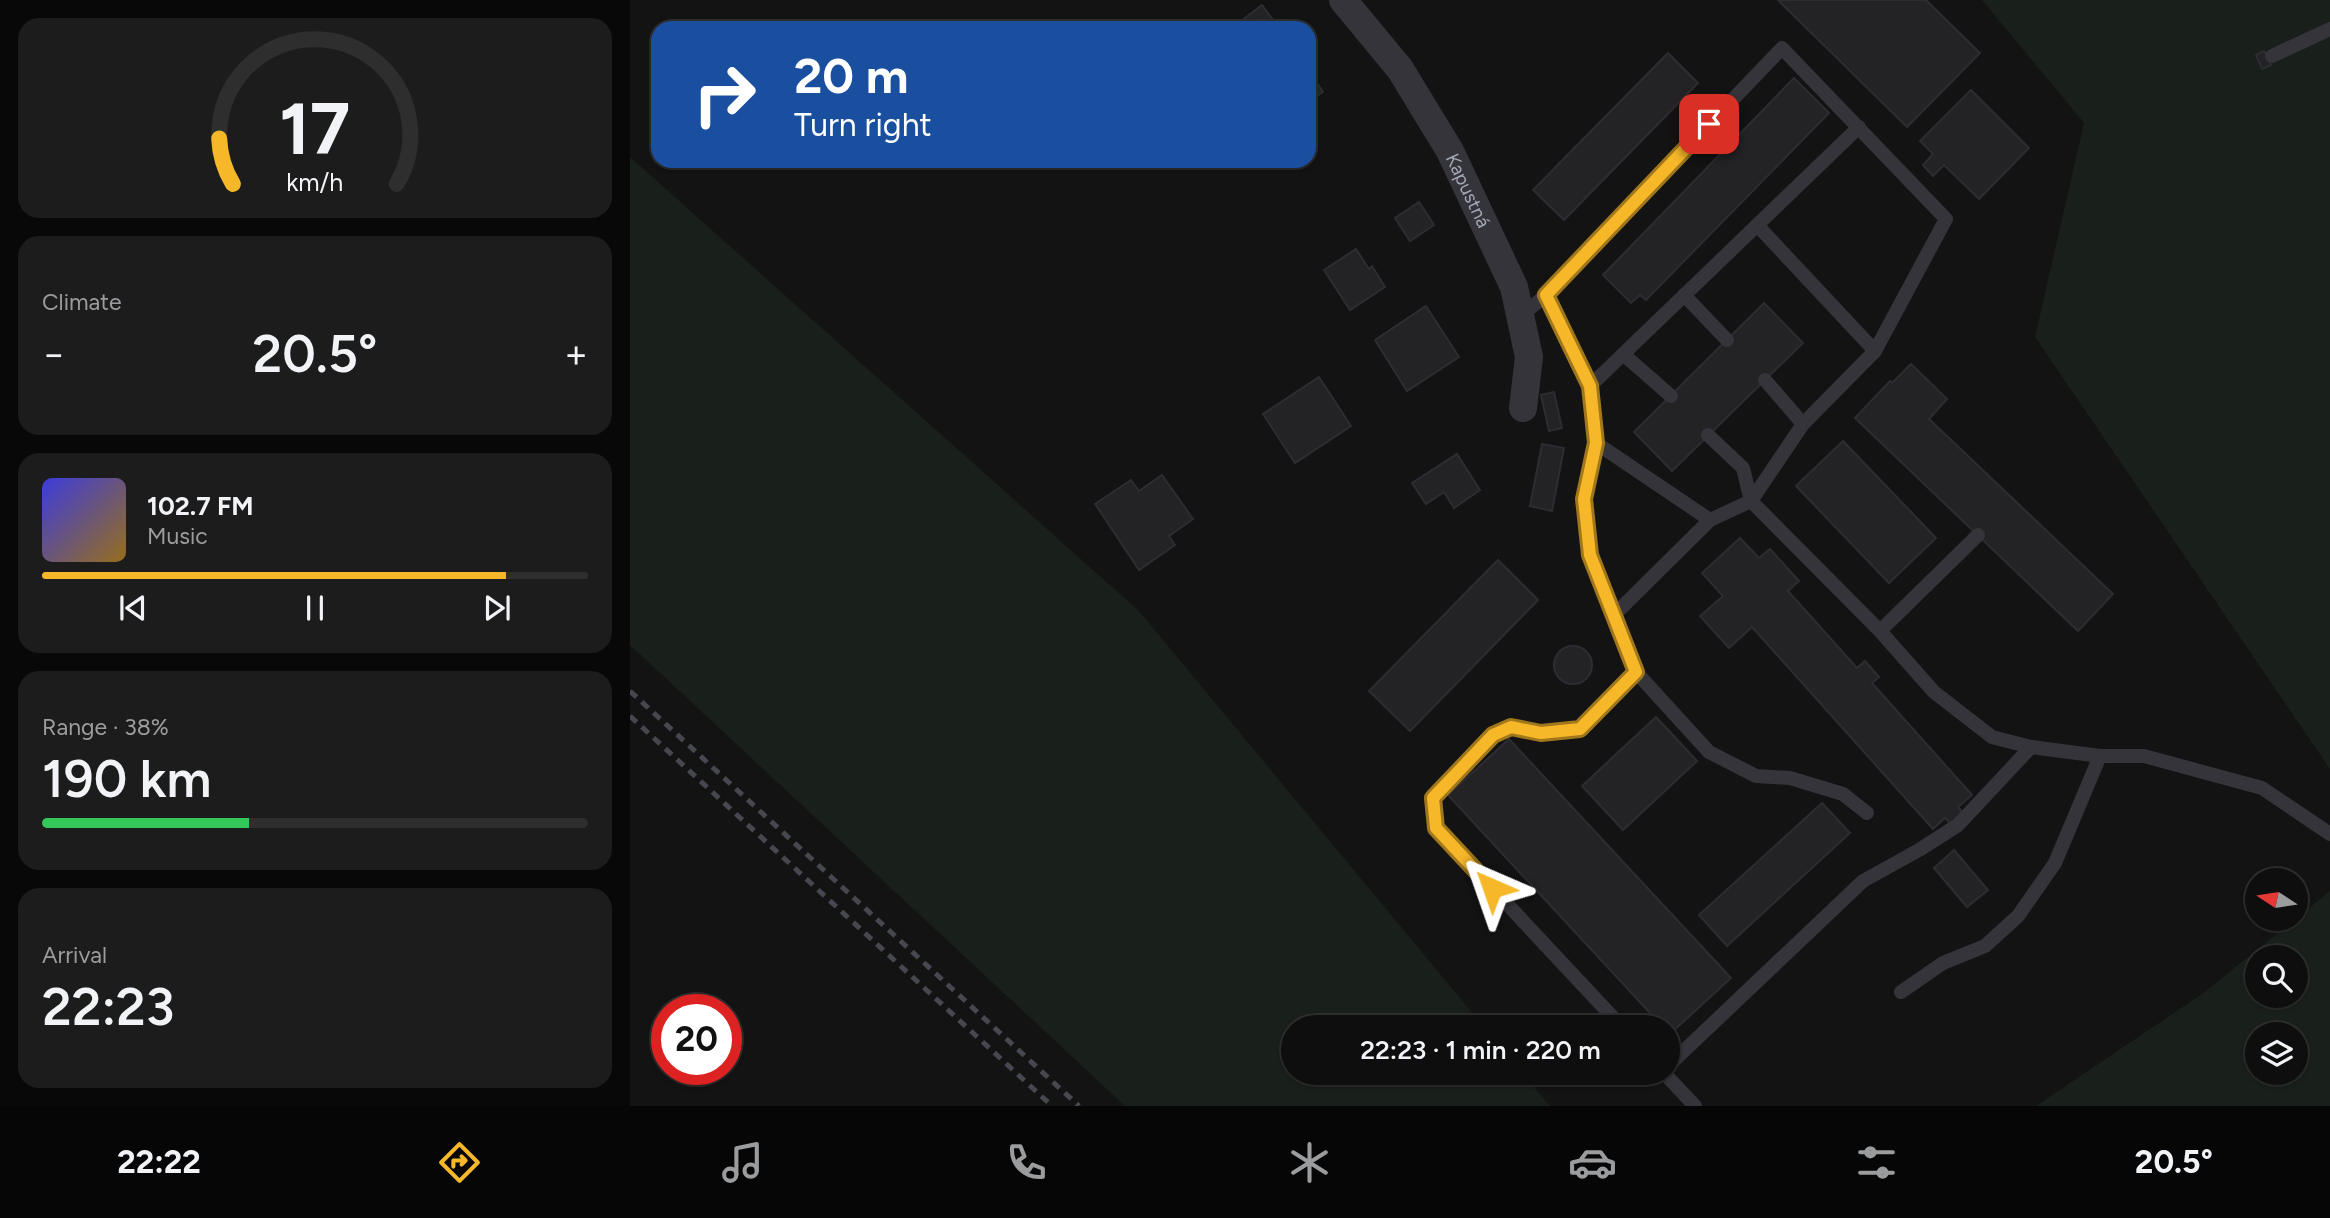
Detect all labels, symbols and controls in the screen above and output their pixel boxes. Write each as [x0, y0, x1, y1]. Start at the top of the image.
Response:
text: 20 m [794, 46, 909, 105]
icon: right [679, 49, 770, 140]
text: 17 [279, 85, 351, 172]
pin [1679, 94, 1739, 154]
icon: arrive [1690, 105, 1728, 143]
text: Turn right [794, 106, 932, 144]
street label: Kapustná [1441, 150, 1496, 231]
text: km/h [286, 167, 344, 197]
text: Climate [42, 288, 121, 316]
text: 20.5° [253, 323, 377, 385]
text: − [42, 331, 66, 377]
text: + [564, 331, 588, 377]
text: 102.7 FM [147, 490, 254, 522]
text: Music [147, 522, 208, 550]
icon: previous [114, 589, 152, 627]
icon: pause [296, 589, 334, 627]
icon: next [478, 589, 516, 627]
text: Range · 38% [42, 713, 169, 741]
text: 190 km [42, 748, 212, 810]
position arrow [1455, 851, 1529, 925]
north arrow [2245, 868, 2308, 931]
map controls [2245, 868, 2308, 1085]
text: Arrival [42, 941, 107, 969]
button: search [2245, 945, 2308, 1008]
text: 22:23 [42, 976, 174, 1038]
speed limit sign: 20 [651, 994, 742, 1085]
button: layers [2245, 1022, 2308, 1085]
text: 22:23 · 1 min · 220 m [1360, 1034, 1601, 1066]
icon: directions [435, 1138, 484, 1187]
icon: music [718, 1138, 767, 1187]
icon: phone [1002, 1138, 1051, 1187]
icon: climate [1285, 1138, 1334, 1187]
icon: car [1568, 1138, 1617, 1187]
icon: filters [1852, 1138, 1901, 1187]
text: 22:22 [117, 1143, 201, 1181]
text: 20.5° [2135, 1143, 2213, 1181]

